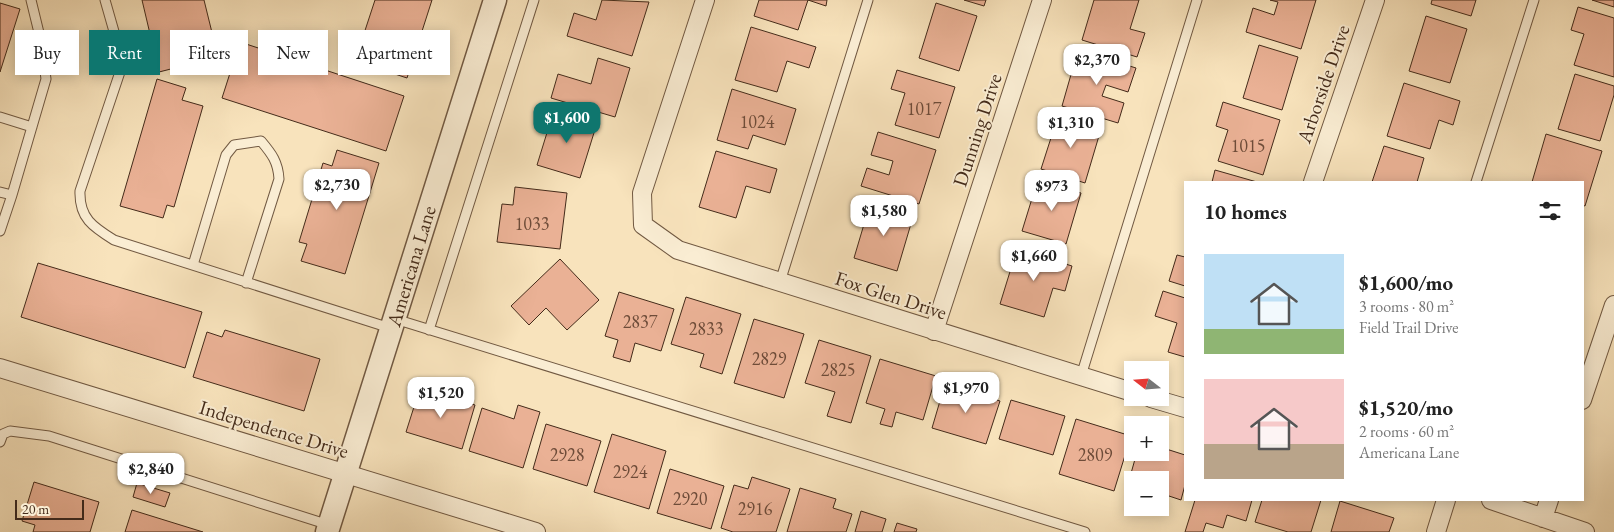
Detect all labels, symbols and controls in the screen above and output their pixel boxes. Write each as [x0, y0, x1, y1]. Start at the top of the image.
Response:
street label: Arborside Drive [1290, 21, 1355, 148]
chip: Buy [15, 30, 79, 75]
chip: Rent [89, 30, 160, 75]
chip: Filters [170, 30, 248, 75]
chip: New [258, 30, 328, 75]
chip: Apartment [338, 30, 450, 75]
pin: $2,370 [1056, 44, 1138, 86]
text: $2,370 [1074, 49, 1120, 70]
street label: Dunning Drive [946, 70, 1008, 190]
house number: 1017 [907, 97, 942, 120]
pin: $1,600 [526, 102, 608, 144]
pin: $1,310 [1030, 106, 1112, 149]
text: $1,600 [544, 107, 590, 128]
house number: 1024 [740, 110, 775, 133]
text: $1,310 [1048, 112, 1094, 133]
house number: 1015 [1231, 134, 1265, 157]
pin: $2,730 [296, 168, 378, 211]
pin: $973 [1022, 170, 1082, 212]
text: $2,730 [314, 174, 360, 195]
text: $973 [1036, 175, 1068, 196]
pin: $1,580 [843, 194, 925, 237]
icon: filters [1536, 197, 1564, 225]
text: 10 homes [1204, 198, 1287, 225]
text: $1,580 [861, 200, 907, 221]
street label: Americana Lane [380, 202, 442, 331]
house number: 1033 [515, 212, 549, 235]
pin: $1,660 [993, 240, 1075, 282]
text: $1,660 [1011, 245, 1057, 266]
street label: Fox Glen Drive [832, 265, 950, 325]
text: $1,600/mo [1359, 269, 1453, 296]
icon: home [1244, 274, 1304, 334]
text: 3 rooms · 80 m² [1359, 296, 1454, 317]
house number: 2837 [623, 310, 658, 333]
house number: 2833 [689, 317, 723, 340]
text: Field Trail Drive [1359, 317, 1458, 338]
house number: 2829 [752, 347, 787, 370]
house number: 2825 [821, 358, 855, 381]
north arrow [1124, 361, 1169, 406]
map controls [1124, 361, 1169, 516]
pin: $1,970 [925, 372, 1007, 414]
pin: $1,520 [400, 376, 482, 419]
text: $1,970 [943, 377, 989, 398]
text: $1,520 [418, 382, 464, 403]
street label: Independence Drive [196, 394, 352, 464]
text: $1,520/mo [1359, 394, 1453, 421]
icon: home [1244, 399, 1304, 459]
button: + [1124, 416, 1169, 461]
text: 2 rooms · 60 m² [1359, 421, 1454, 442]
text: Americana Lane [1359, 442, 1459, 463]
house number: 2928 [550, 443, 584, 466]
house number: 2809 [1078, 443, 1113, 466]
pin: $2,840 [110, 452, 192, 495]
text: $2,840 [128, 458, 174, 479]
house number: 2924 [613, 460, 648, 483]
button: − [1124, 471, 1169, 516]
house number: 2920 [673, 487, 708, 510]
scale bar [15, 497, 84, 520]
house number: 2916 [738, 497, 773, 520]
text: 20 m [22, 500, 49, 518]

